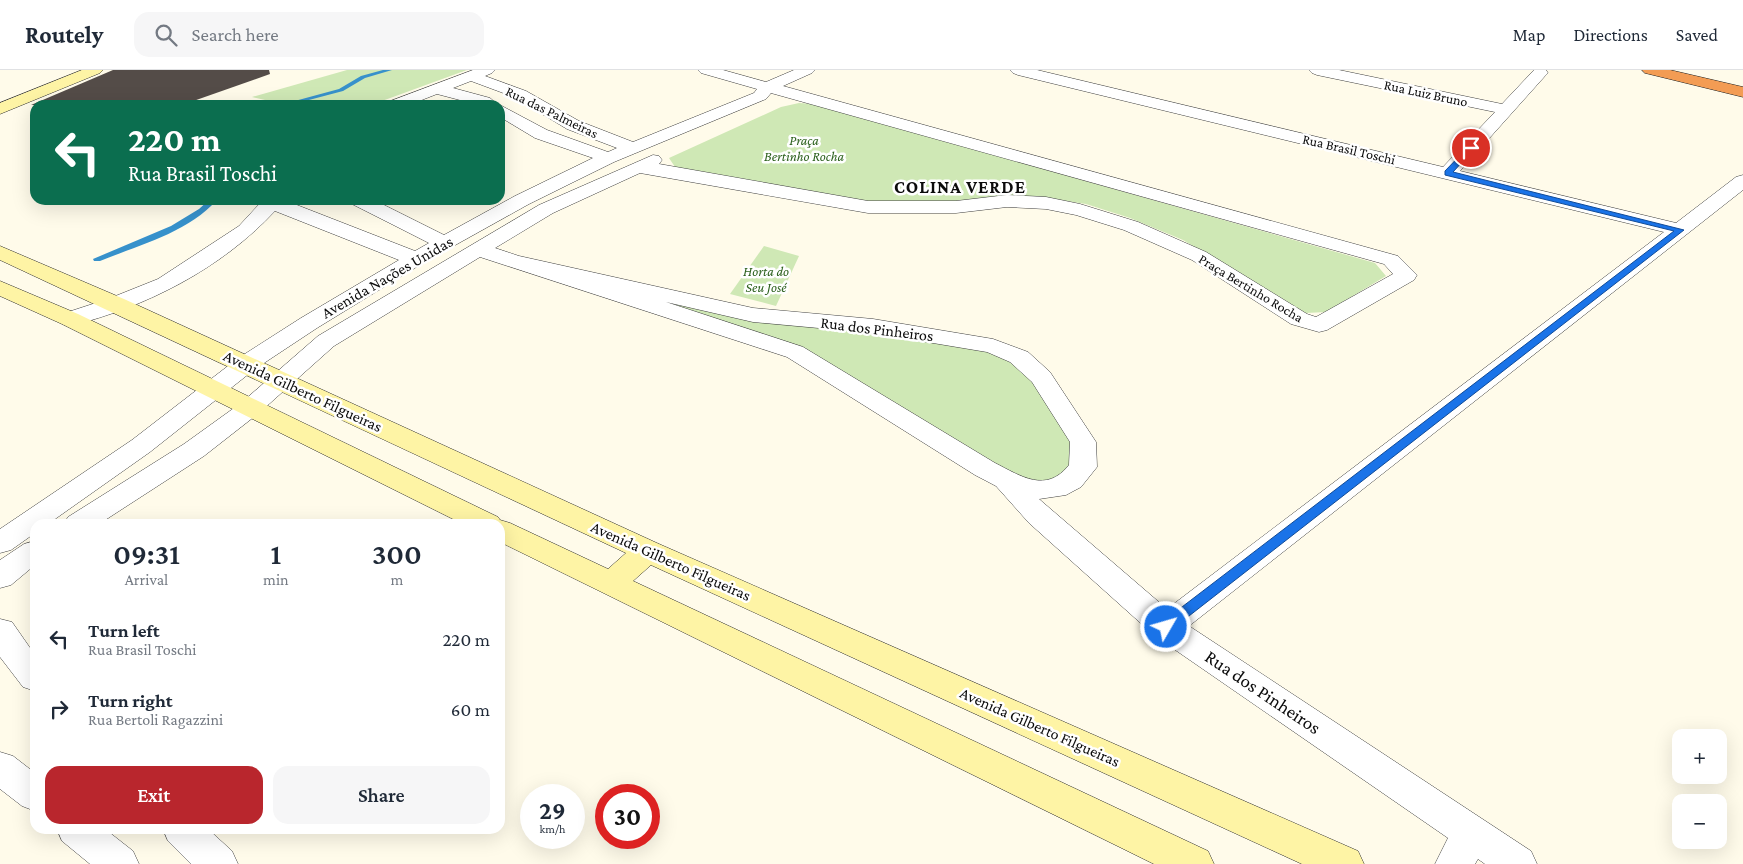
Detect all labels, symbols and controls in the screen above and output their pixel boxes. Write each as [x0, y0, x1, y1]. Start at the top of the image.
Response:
search box [134, 12, 484, 57]
text: Routely [25, 21, 104, 48]
icon: search [152, 21, 180, 49]
text: Search here [192, 24, 279, 45]
text: Map [1513, 25, 1545, 45]
text: Directions [1573, 25, 1648, 45]
text: Saved [1676, 25, 1718, 45]
street label: Rua Luiz Bruno [1383, 76, 1469, 110]
street label: Rua das Palmeiras [503, 83, 601, 141]
icon: left [45, 120, 110, 185]
text: 220 m [128, 120, 221, 159]
pin [1450, 127, 1492, 169]
street label: Rua Brasil Toschi [1301, 131, 1397, 168]
park label: Praça Bertinho Rocha [764, 132, 844, 164]
icon: arrive [1457, 134, 1485, 162]
text: Rua Brasil Toschi [128, 161, 277, 186]
district label: COLINA VERDE [894, 177, 1026, 197]
street label: Avenida Nações Unidas [318, 233, 456, 322]
street label: Praça Bertinho Rocha [1196, 250, 1307, 326]
park label: Horta do Seu José [743, 263, 789, 295]
street label: Rua dos Pinheiros [820, 314, 934, 344]
street label: Avenida Gilberto Filgueiras [221, 347, 385, 436]
street label: Avenida Gilberto Filgueiras [588, 518, 753, 605]
text: 09:31 [113, 537, 180, 570]
text: 1 [271, 537, 281, 570]
text: 300 [372, 537, 422, 570]
text: Arrival [125, 571, 168, 588]
text: min [263, 571, 289, 588]
text: m [390, 571, 403, 588]
position arrow [1139, 600, 1191, 652]
text: Turn left [88, 620, 160, 641]
icon: left [45, 625, 73, 653]
text: 220 m [442, 629, 490, 650]
text: Rua Brasil Toschi [88, 641, 196, 658]
street label: Rua dos Pinheiros [1201, 646, 1325, 738]
street label: Avenida Gilberto Filgueiras [957, 684, 1122, 771]
text: Turn right [88, 690, 173, 711]
icon: right [45, 695, 73, 723]
text: 60 m [451, 699, 490, 720]
text: Rua Bertoli Ragazzini [88, 711, 223, 728]
map controls [1672, 729, 1727, 849]
button: + [1672, 729, 1727, 784]
button: Exit [45, 766, 263, 824]
button: Share [273, 766, 490, 824]
speed limit sign: 30 [595, 784, 660, 849]
button: − [1672, 794, 1727, 849]
text: 29 [539, 797, 566, 824]
text: km/h [540, 822, 565, 836]

